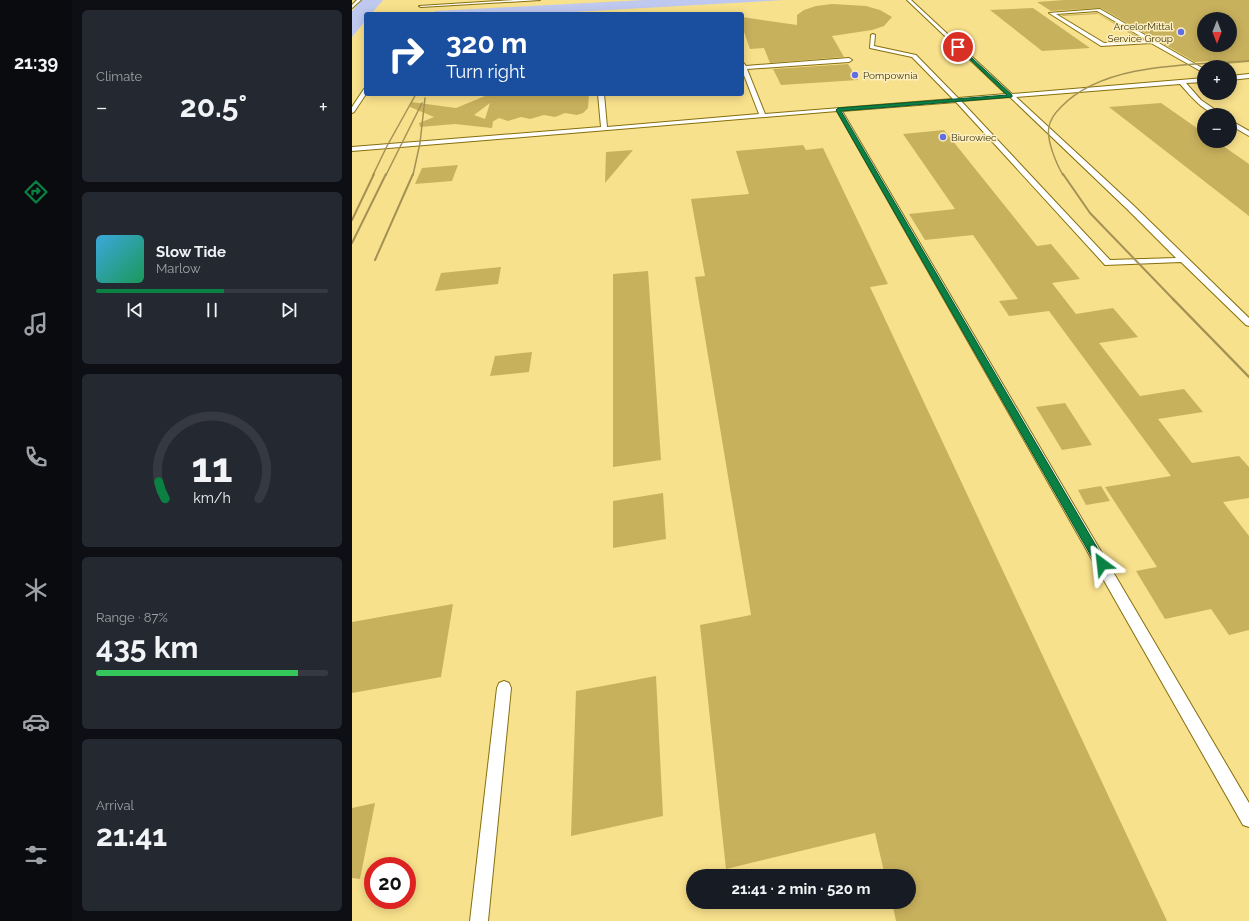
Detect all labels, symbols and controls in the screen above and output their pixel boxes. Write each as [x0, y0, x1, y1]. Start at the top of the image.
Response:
north arrow [1197, 12, 1237, 52]
map controls [1197, 12, 1237, 148]
place label: ArcelorMittal Service Group [1108, 21, 1173, 44]
text: 320 m [446, 27, 527, 60]
marker: ArcelorMittal Service Group [1176, 27, 1186, 37]
icon: right [380, 28, 432, 80]
pin [941, 30, 975, 64]
icon: arrive [947, 36, 969, 58]
text: 21:39 [14, 52, 58, 73]
button: + [1197, 60, 1237, 100]
text: Turn right [446, 61, 525, 82]
text: Climate [96, 69, 142, 84]
marker: Pompownia [850, 70, 860, 80]
place label: Pompownia [863, 70, 918, 81]
text: 20.5° [180, 89, 247, 124]
text: − [96, 94, 108, 120]
text: + [319, 94, 328, 120]
button: − [1197, 108, 1237, 148]
marker: Biurowiec [938, 132, 948, 142]
place label: Biurowiec [951, 132, 997, 143]
icon: directions [22, 178, 50, 206]
text: Slow Tide [156, 243, 226, 261]
text: Marlow [156, 261, 201, 276]
icon: previous [124, 299, 146, 321]
icon: pause [201, 299, 223, 321]
icon: next [278, 299, 300, 321]
icon: music [22, 310, 50, 338]
text: 11 [191, 442, 233, 491]
icon: phone [22, 443, 50, 471]
text: km/h [193, 489, 231, 505]
position arrow [1081, 543, 1123, 585]
icon: climate [22, 576, 50, 604]
text: Range · 87% [96, 610, 168, 625]
text: 435 km [96, 630, 198, 665]
icon: car [22, 708, 50, 736]
text: Arrival [96, 798, 134, 813]
text: 21:41 [96, 818, 167, 853]
icon: filters [22, 841, 50, 869]
speed limit sign: 20 [364, 857, 416, 909]
text: 21:41 · 2 min · 520 m [731, 880, 871, 898]

